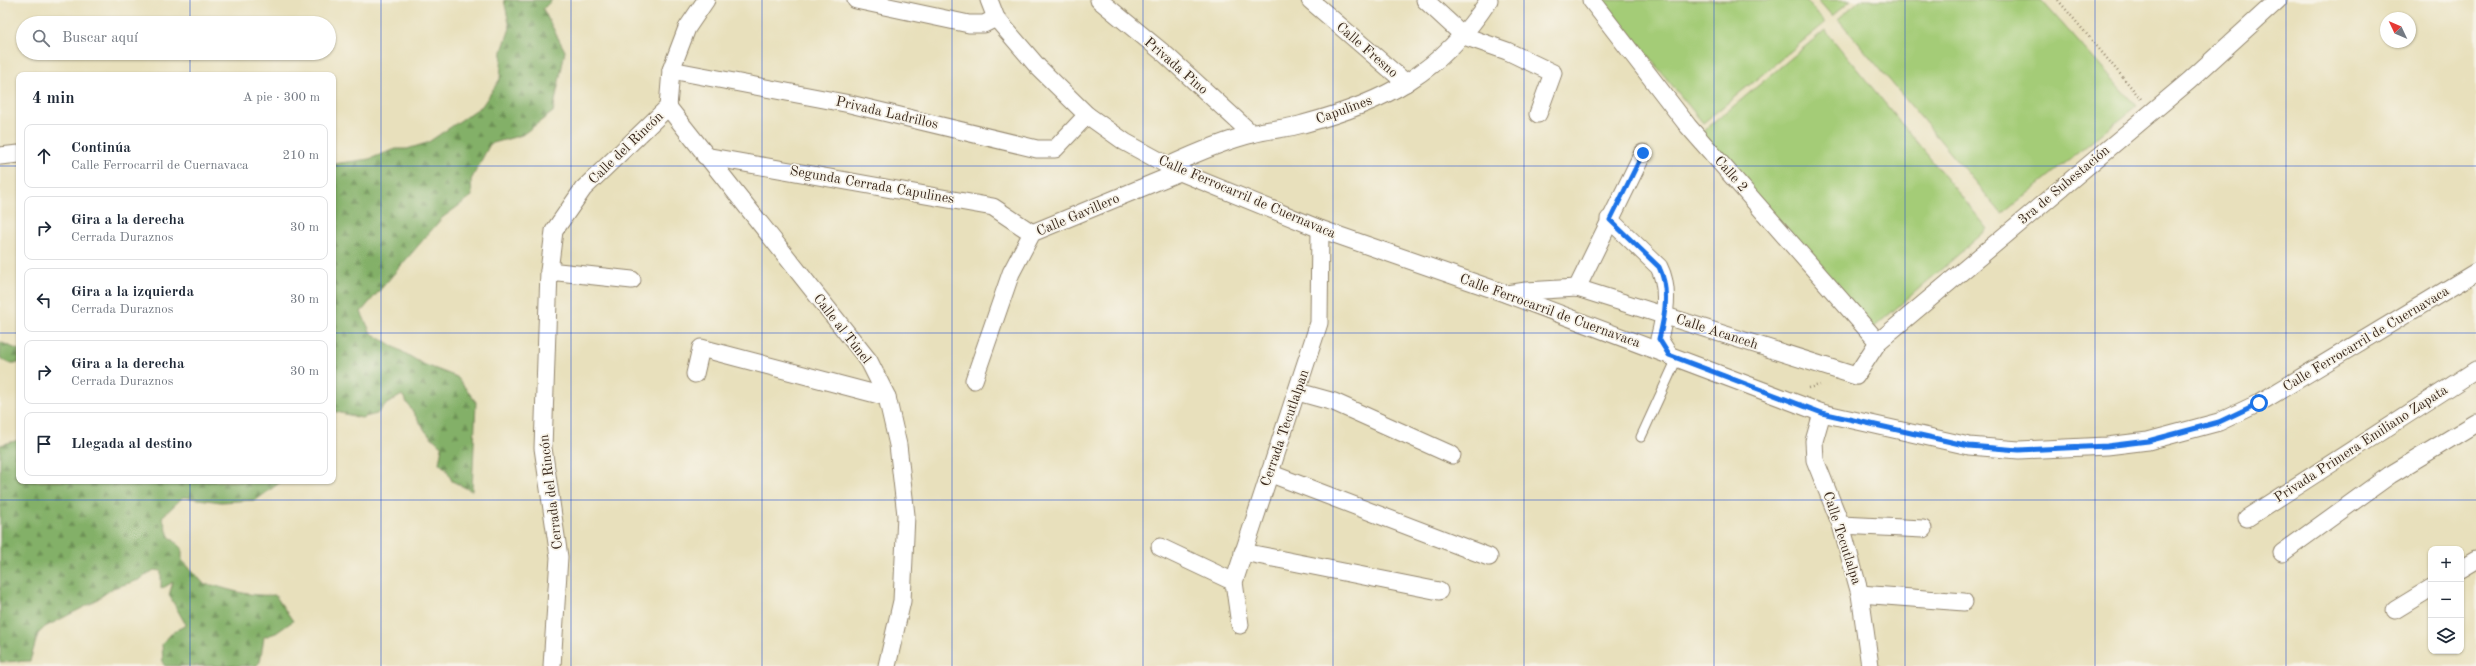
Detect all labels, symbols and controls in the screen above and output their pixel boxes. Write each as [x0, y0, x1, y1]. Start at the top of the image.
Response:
north arrow [2380, 12, 2416, 48]
search box [16, 16, 336, 60]
street label: Calle Fresno [1334, 20, 1400, 80]
icon: search [30, 27, 52, 49]
text: Buscar aquí [62, 31, 138, 46]
street label: Privada Pino [1142, 35, 1210, 97]
text: 4 min [32, 90, 75, 107]
text: A pie · 300 m [243, 91, 320, 104]
street label: Capulines [1314, 93, 1374, 127]
street label: Privada Ladrillos [834, 94, 940, 132]
street label: Calle del Rincón [586, 109, 666, 187]
text: Continúa [71, 141, 131, 156]
street label: 3ra de Subestación [2016, 143, 2113, 227]
route end [1634, 144, 1652, 162]
icon: ahead [33, 145, 55, 167]
text: 210 m [282, 149, 319, 162]
street label: Calle Ferrocarril de Cuernavaca [1156, 153, 1338, 241]
street label: Calle 2 [1712, 153, 1750, 195]
text: Calle Ferrocarril de Cuernavaca [71, 159, 249, 172]
street label: Segunda Cerrada Capulines [789, 164, 955, 206]
street label: Calle Gavillero [1034, 191, 1122, 239]
text: Gira a la derecha [71, 213, 185, 228]
icon: right [33, 217, 55, 239]
text: 30 m [290, 221, 319, 234]
text: Cerrada Duraznos [71, 231, 173, 244]
street label: Calle Ferrocarril de Cuernavaca [1458, 272, 1642, 350]
street label: Calle Ferrocarril de Cuernavaca [2280, 284, 2452, 394]
text: Gira a la izquierda [71, 285, 194, 300]
icon: left [33, 289, 55, 311]
street label: Calle al Túnel [811, 292, 874, 367]
text: 30 m [290, 293, 319, 306]
text: Cerrada Duraznos [71, 303, 173, 316]
street label: Calle Acanceh [1674, 312, 1760, 352]
text: Gira a la derecha [71, 357, 185, 372]
icon: right [33, 361, 55, 383]
text: 30 m [290, 365, 319, 378]
street label: Cerrada Tecutlalpan [1258, 367, 1312, 488]
text: Cerrada Duraznos [71, 375, 173, 388]
street label: Privada Primera Emiliano Zapata [2272, 383, 2450, 505]
route start [2250, 394, 2268, 412]
icon: arrive [33, 433, 55, 455]
street label: Cerrada del Rincón [537, 433, 565, 550]
text: Llegada al destino [71, 437, 192, 452]
street label: Calle Tecutlalpa [1820, 490, 1864, 586]
map controls [2428, 546, 2464, 654]
button: + [2428, 546, 2464, 582]
button: − [2428, 582, 2464, 618]
button: layers [2428, 618, 2464, 654]

